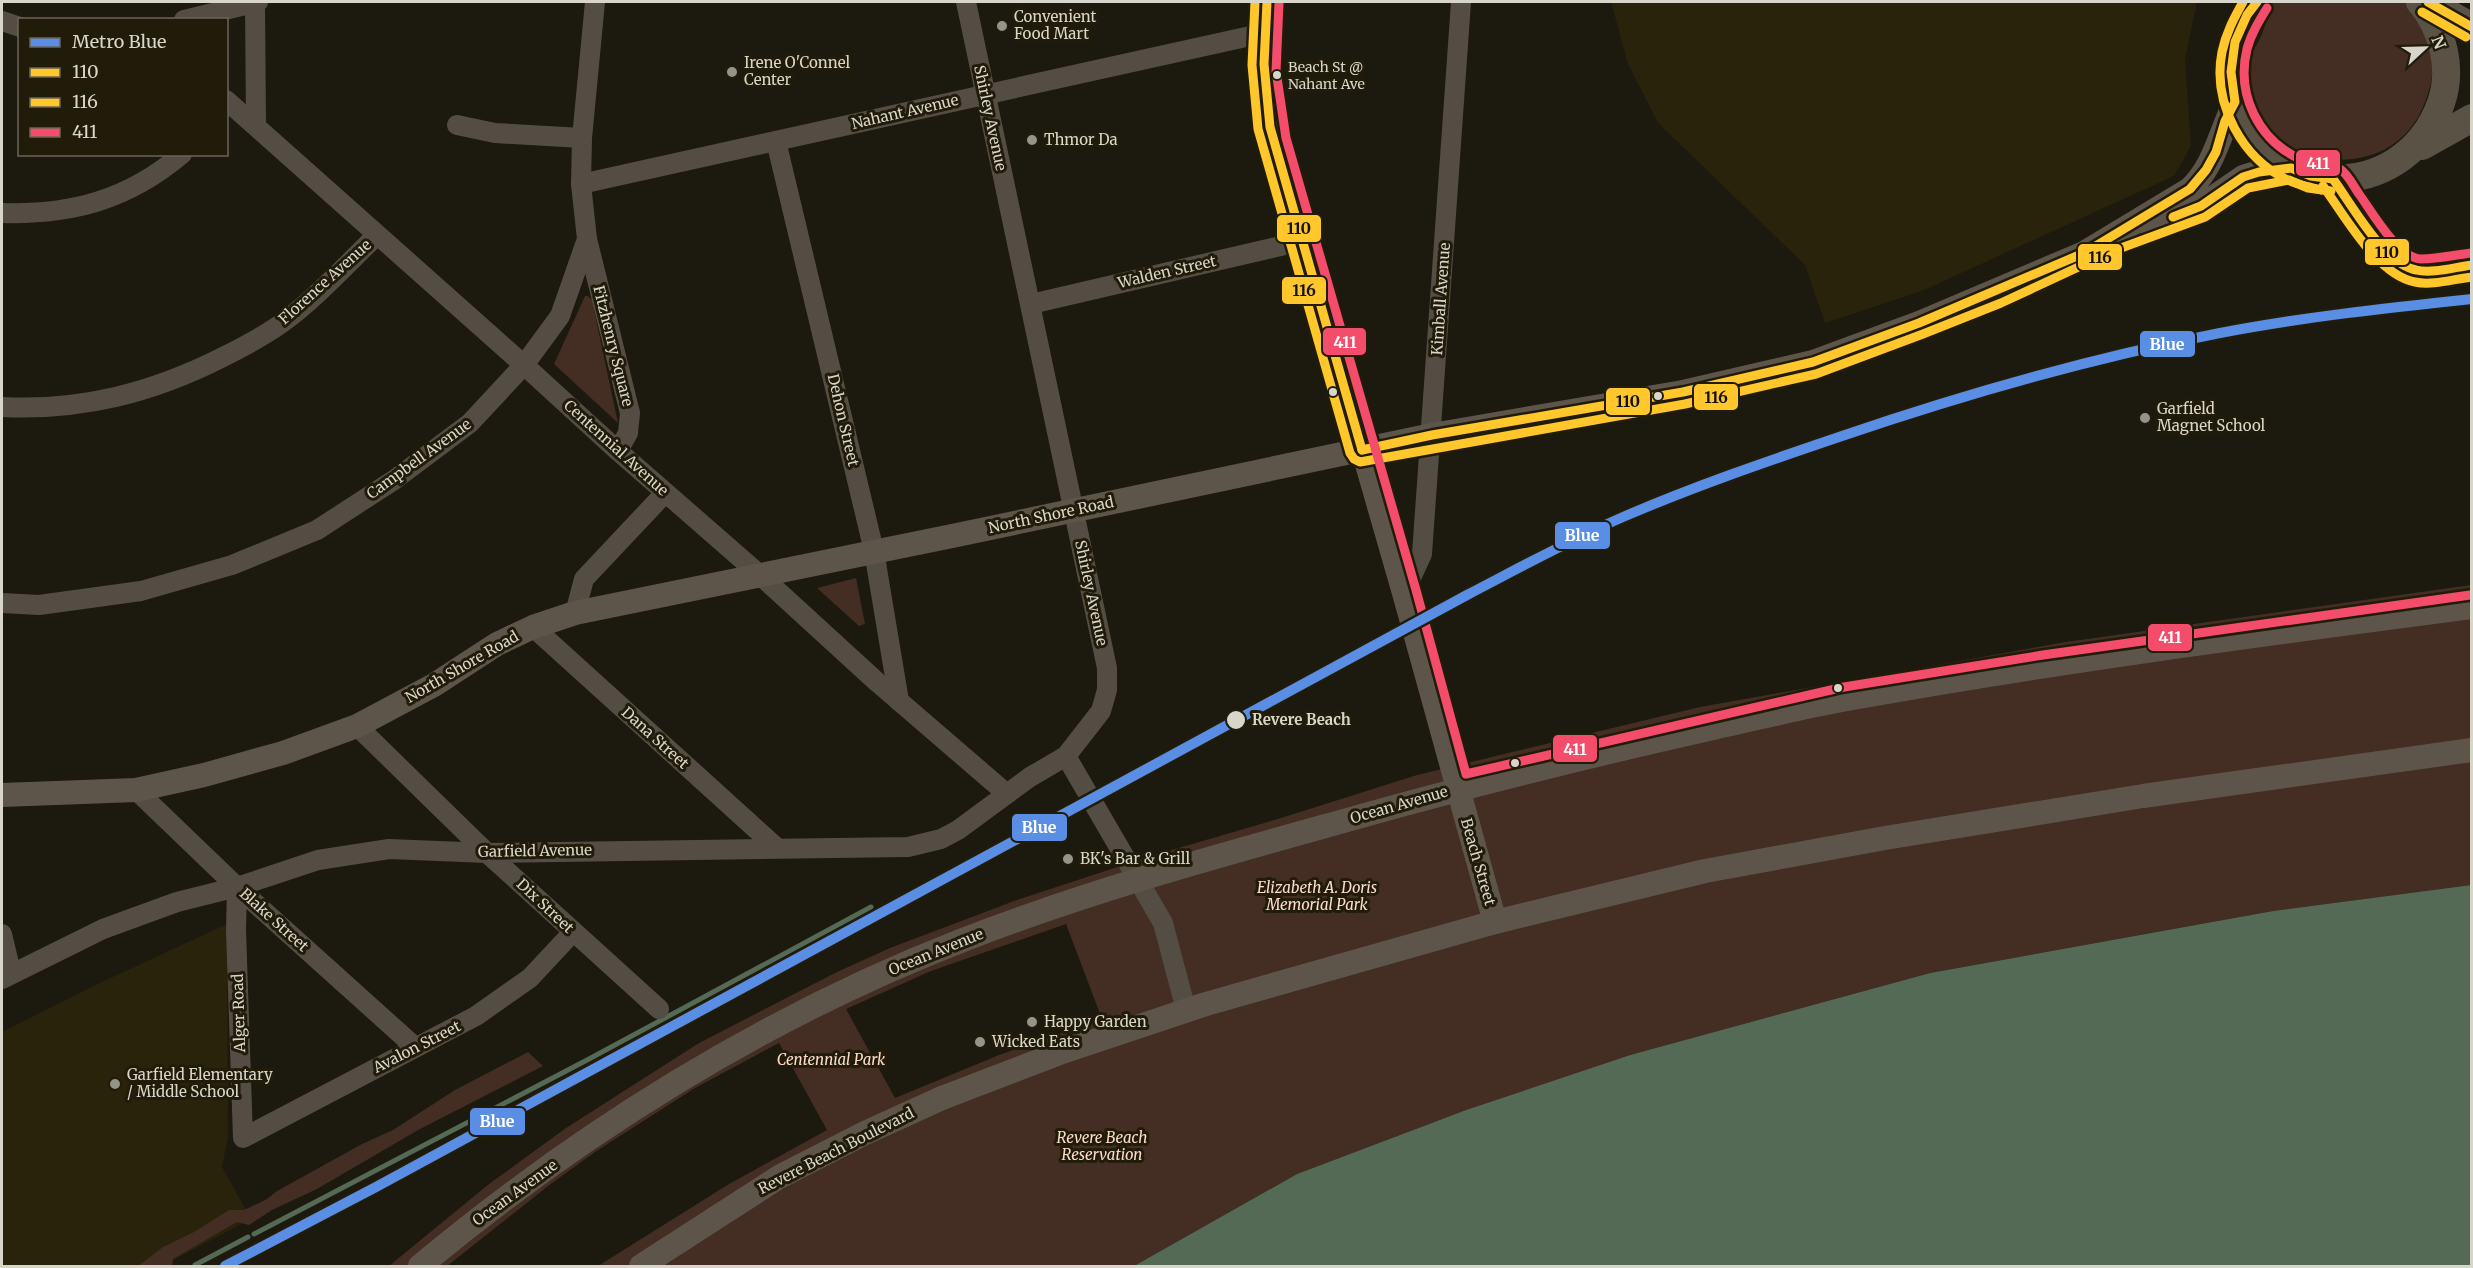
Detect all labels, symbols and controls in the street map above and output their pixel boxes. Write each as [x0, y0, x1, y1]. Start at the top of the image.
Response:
place label: Convenient Food Mart [1014, 7, 1096, 43]
legend [18, 18, 228, 156]
north arrow [2395, 18, 2455, 78]
marker: Convenient Food Mart [995, 19, 1009, 33]
text: Metro Blue [72, 30, 167, 53]
text: N [2427, 33, 2451, 52]
place label: Irene O'Connel Center [744, 53, 851, 89]
place label: Beach St @ Nahant Ave [1288, 58, 1365, 93]
text: 110 [72, 60, 99, 83]
street label: Shirley Avenue [970, 63, 1011, 173]
marker: Irene O'Connel Center [725, 65, 739, 79]
marker: Beach St @ Nahant Ave [1271, 69, 1283, 81]
text: 116 [72, 90, 98, 113]
street label: Nahant Avenue [850, 90, 960, 133]
text: 411 [72, 120, 98, 143]
place label: Thmor Da [1044, 130, 1118, 149]
marker: Thmor Da [1025, 133, 1039, 147]
line badge: 411 [2295, 149, 2341, 177]
text: 411 [2306, 153, 2330, 173]
line badge: 110 [1276, 214, 1322, 243]
text: 110 [1287, 218, 1311, 238]
street label: Florence Avenue [274, 235, 375, 328]
line badge: 110 [2364, 238, 2410, 266]
street label: Kimball Avenue [1427, 242, 1454, 356]
text: 110 [2375, 242, 2399, 262]
line badge: 116 [2077, 243, 2123, 271]
text: 116 [2088, 247, 2112, 267]
street label: Walden Street [1115, 251, 1218, 292]
line badge: 116 [1281, 276, 1327, 305]
text: 116 [1292, 280, 1316, 300]
street label: Fitzhenry Square [589, 283, 638, 409]
line badge: 411 [1322, 327, 1367, 356]
line badge: Blue [2139, 330, 2196, 358]
text: 411 [1333, 332, 1357, 352]
text: Blue [2150, 334, 2185, 354]
street label: Dehon Street [824, 372, 863, 468]
line badge: 116 [1693, 383, 1739, 411]
unlabelled marker [1327, 386, 1339, 398]
line badge: 110 [1605, 387, 1651, 416]
text: 116 [1704, 387, 1728, 407]
unlabelled marker [1652, 390, 1664, 402]
text: 110 [1616, 391, 1640, 411]
street label: Centennial Avenue [560, 396, 673, 500]
place label: Garfield Magnet School [2157, 399, 2266, 435]
marker: Garfield Magnet School [2138, 411, 2152, 425]
street label: Campbell Avenue [363, 414, 475, 503]
street label: North Shore Road [986, 492, 1115, 537]
line badge: Blue [1554, 521, 1611, 550]
text: Blue [1565, 525, 1600, 545]
street label: Shirley Avenue [1071, 538, 1112, 648]
line badge: 411 [2147, 623, 2193, 652]
street label: North Shore Road [402, 626, 522, 707]
text: 411 [2158, 627, 2182, 647]
unlabelled marker [1832, 682, 1844, 694]
street label: Dana Street [618, 703, 693, 773]
marker: Revere Beach [1225, 709, 1247, 731]
place label: Revere Beach [1252, 710, 1351, 729]
line badge: 411 [1552, 734, 1598, 763]
text: 411 [1563, 739, 1587, 759]
unlabelled marker [1509, 757, 1521, 769]
street label: Ocean Avenue [1348, 781, 1450, 828]
line badge: Blue [1011, 813, 1068, 842]
street label: Beach Street [1457, 816, 1500, 908]
text: Blue [1022, 817, 1057, 837]
street label: Garfield Avenue [478, 840, 592, 861]
place label: BK's Bar & Grill [1080, 849, 1190, 868]
marker: BK's Bar & Grill [1061, 852, 1075, 866]
street label: Dix Street [513, 874, 578, 937]
park label: Elizabeth A. Doris Memorial Park [1257, 878, 1377, 914]
street label: Blake Street [236, 884, 313, 956]
street label: Ocean Avenue [886, 924, 986, 979]
street label: Alger Road [228, 973, 249, 1054]
place label: Happy Garden [1044, 1012, 1147, 1031]
marker: Happy Garden [1025, 1015, 1039, 1029]
street label: Avalon Street [369, 1016, 464, 1077]
place label: Wicked Eats [991, 1032, 1080, 1051]
marker: Wicked Eats [973, 1035, 987, 1049]
park label: Centennial Park [777, 1050, 886, 1069]
place label: Garfield Elementary / Middle School [127, 1065, 273, 1101]
marker: Garfield Elementary / Middle School [108, 1077, 122, 1091]
street label: Revere Beach Boulevard [755, 1103, 917, 1198]
line badge: Blue [469, 1107, 526, 1136]
text: Blue [480, 1111, 515, 1131]
park label: Revere Beach Reservation [1057, 1128, 1147, 1164]
street label: Ocean Avenue [468, 1155, 561, 1230]

